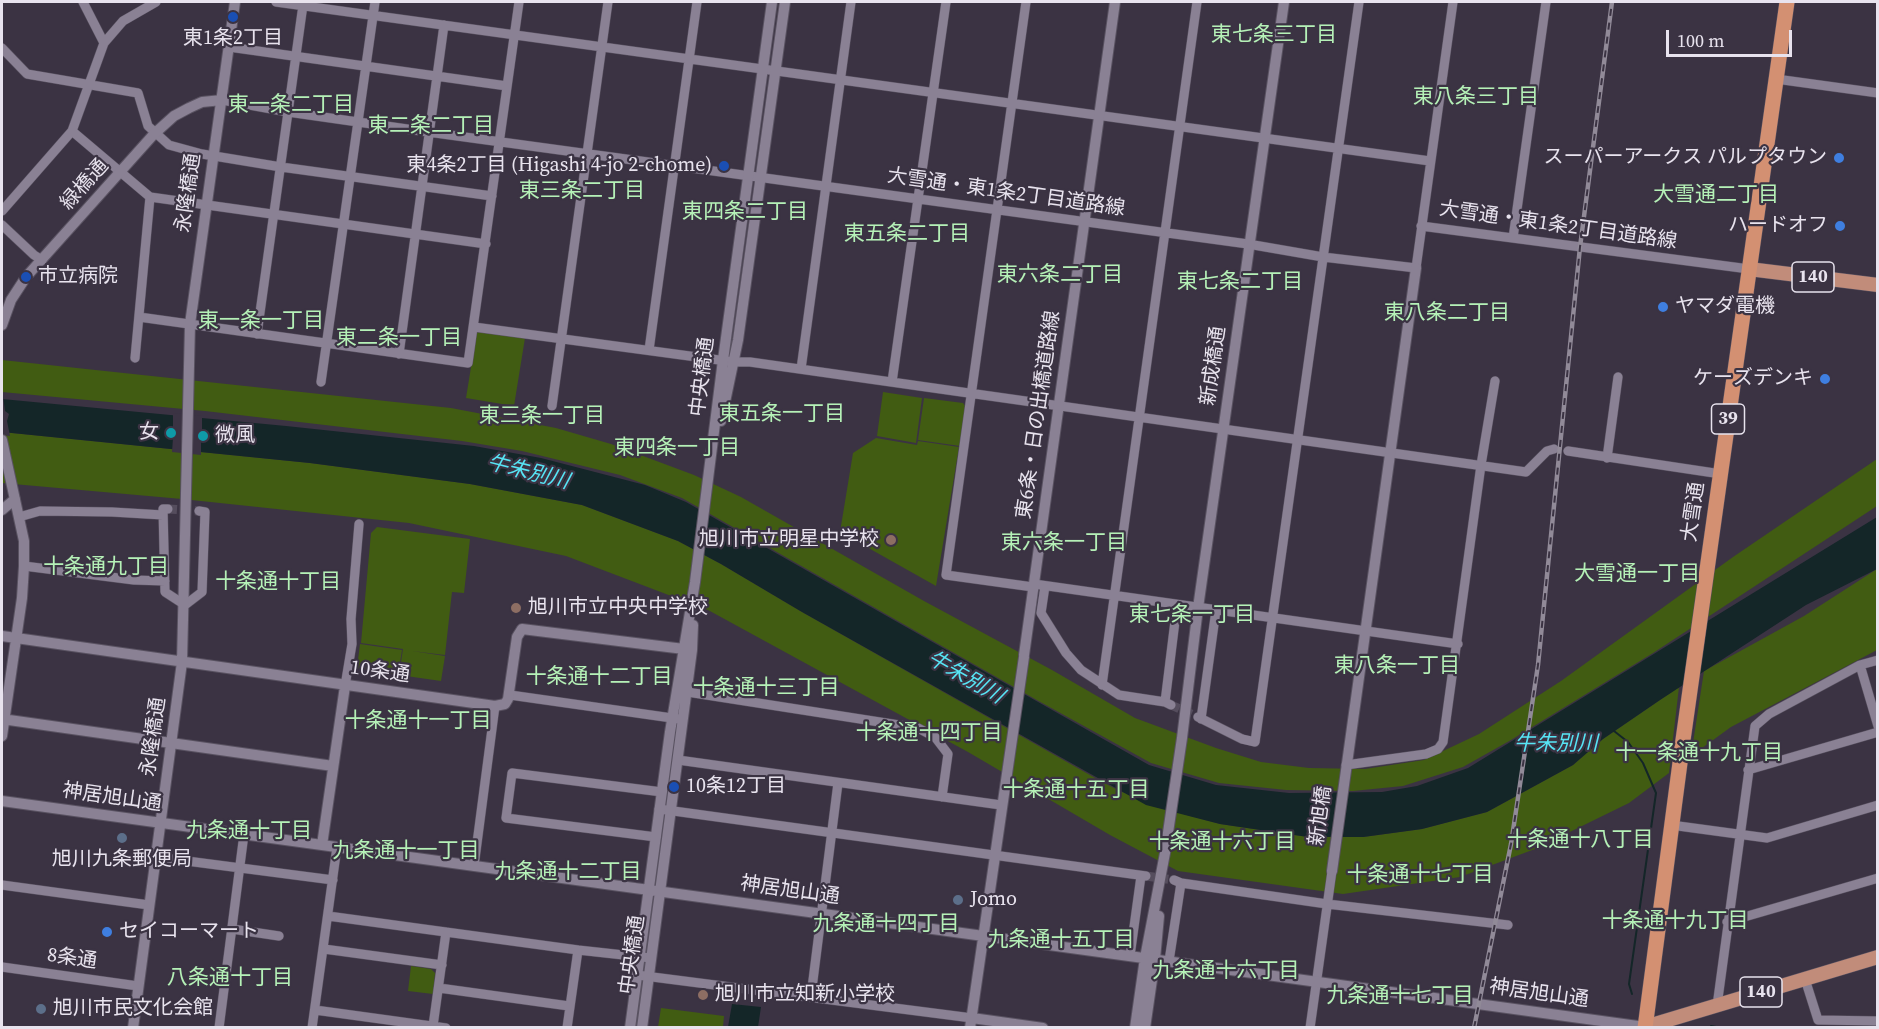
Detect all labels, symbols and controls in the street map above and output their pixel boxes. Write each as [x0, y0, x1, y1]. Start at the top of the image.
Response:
marker: 東1条2丁目 [226, 10, 240, 24]
scale bar [1669, 18, 1795, 56]
district label: 東七条三丁目 [1211, 23, 1337, 49]
place label: 東1条2丁目 [183, 27, 283, 51]
text: 100 m [1677, 28, 1724, 53]
district label: 東八条三丁目 [1413, 85, 1539, 111]
district label: 東一条二丁目 [228, 93, 354, 119]
district label: 東二条二丁目 [368, 114, 494, 140]
place label: スーパーアークス パルプタウン [1544, 146, 1827, 170]
marker: スーパーアークス パルプタウン [1832, 151, 1846, 165]
street label: 永隆橋通 [172, 152, 206, 234]
place label: 東4条2丁目 (Higashi 4-jo 2-chome) [406, 154, 712, 178]
street label: 緑橋通 [56, 155, 114, 215]
marker: 東4条2丁目 (Higashi 4-jo 2-chome) [717, 159, 731, 173]
street label: 大雪通・東1条2丁目道路線 [885, 164, 1127, 222]
district label: 東三条二丁目 [519, 179, 645, 205]
district label: 大雪通二丁目 [1653, 183, 1779, 209]
street label: 大雪通・東1条2丁目道路線 [1437, 197, 1679, 255]
district label: 東四条二丁目 [682, 200, 808, 226]
place label: ハードオフ [1728, 214, 1828, 238]
marker: ハードオフ [1833, 219, 1847, 233]
district label: 東五条二丁目 [844, 222, 970, 248]
road number: 140 [1792, 262, 1834, 292]
district label: 東六条二丁目 [997, 263, 1123, 289]
place label: 市立病院 [38, 265, 118, 289]
marker: 市立病院 [19, 270, 33, 284]
district label: 東七条二丁目 [1177, 270, 1303, 296]
place label: ヤマダ電機 [1675, 295, 1775, 319]
marker: ヤマダ電機 [1656, 300, 1670, 314]
district label: 東八条二丁目 [1384, 301, 1510, 327]
district label: 東一条一丁目 [198, 309, 324, 335]
street label: 東6条・日の出橋道路線 [1013, 309, 1065, 521]
street label: 新成橋通 [1197, 325, 1231, 407]
district label: 東二条一丁目 [336, 326, 462, 352]
street label: 中央橋通 [686, 336, 720, 418]
place label: ケーズデンキ [1693, 367, 1813, 391]
marker: ケーズデンキ [1818, 372, 1832, 386]
district label: 東五条一丁目 [719, 402, 845, 428]
district label: 東三条一丁目 [479, 404, 605, 430]
road number: 39 [1712, 404, 1744, 434]
place label: 女 [139, 421, 159, 445]
place label: 微風 [215, 424, 255, 448]
marker: 女 [164, 426, 178, 440]
marker: 微風 [196, 429, 210, 443]
district label: 東四条一丁目 [614, 436, 740, 462]
water label: 牛朱別川 [484, 451, 572, 495]
street label: 大雪通 [1678, 481, 1710, 543]
place label: 旭川市立明星中学校 [699, 528, 879, 552]
district label: 東六条一丁目 [1001, 531, 1127, 557]
marker: 旭川市立明星中学校 [884, 533, 898, 547]
district label: 十条通九丁目 [43, 555, 169, 581]
district label: 大雪通一丁目 [1574, 562, 1700, 588]
district label: 十条通十丁目 [215, 570, 341, 596]
place label: 旭川市立中央中学校 [528, 596, 708, 620]
marker: 旭川市立中央中学校 [509, 601, 523, 615]
district label: 東七条一丁目 [1129, 603, 1255, 629]
water label: 牛朱別川 [922, 646, 1008, 710]
district label: 東八条一丁目 [1334, 654, 1460, 680]
street label: 10条通 [349, 656, 411, 688]
district label: 十条通十二丁目 [526, 665, 672, 691]
district label: 十条通十三丁目 [693, 676, 839, 702]
street label: 永隆橋通 [137, 696, 171, 778]
district label: 十条通十一丁目 [345, 709, 491, 735]
district label: 十条通十四丁目 [856, 721, 1002, 747]
water label: 牛朱別川 [1514, 732, 1598, 758]
district label: 十一条通十九丁目 [1615, 741, 1783, 767]
place label: 10条12丁目 [686, 775, 786, 799]
district label: 十条通十五丁目 [1003, 778, 1149, 804]
street label: 神居旭山通 [61, 779, 163, 817]
marker: 10条12丁目 [667, 780, 681, 794]
street label: 新旭橋 [1305, 785, 1337, 847]
district label: 九条通十丁目 [186, 819, 312, 845]
district label: 十条通十八丁目 [1507, 828, 1653, 854]
district label: 十条通十六丁目 [1149, 830, 1295, 856]
marker: 旭川九条郵便局 [115, 831, 129, 845]
district label: 九条通十一丁目 [333, 839, 479, 865]
place label: 旭川九条郵便局 [52, 848, 192, 872]
district label: 九条通十二丁目 [495, 860, 641, 886]
district label: 十条通十七丁目 [1347, 863, 1493, 889]
street label: 神居旭山通 [739, 872, 841, 910]
place label: Jomo [970, 888, 1017, 912]
marker: Jomo [951, 893, 965, 907]
district label: 十条通十九丁目 [1602, 909, 1748, 935]
district label: 九条通十四丁目 [813, 912, 959, 938]
street label: 中央橋通 [616, 914, 650, 996]
place label: セイコーマート [119, 920, 259, 944]
marker: セイコーマート [100, 925, 114, 939]
district label: 九条通十五丁目 [988, 928, 1134, 954]
street label: 8条通 [46, 944, 98, 974]
district label: 九条通十六丁目 [1153, 959, 1299, 985]
district label: 八条通十丁目 [167, 966, 293, 992]
street label: 神居旭山通 [1488, 975, 1590, 1013]
road number: 140 [1740, 977, 1782, 1007]
place label: 旭川市立知新小学校 [715, 983, 895, 1007]
district label: 九条通十七丁目 [1327, 984, 1473, 1010]
marker: 旭川市立知新小学校 [696, 988, 710, 1002]
place label: 旭川市民文化会館 [53, 997, 213, 1021]
marker: 旭川市民文化会館 [34, 1002, 48, 1016]

